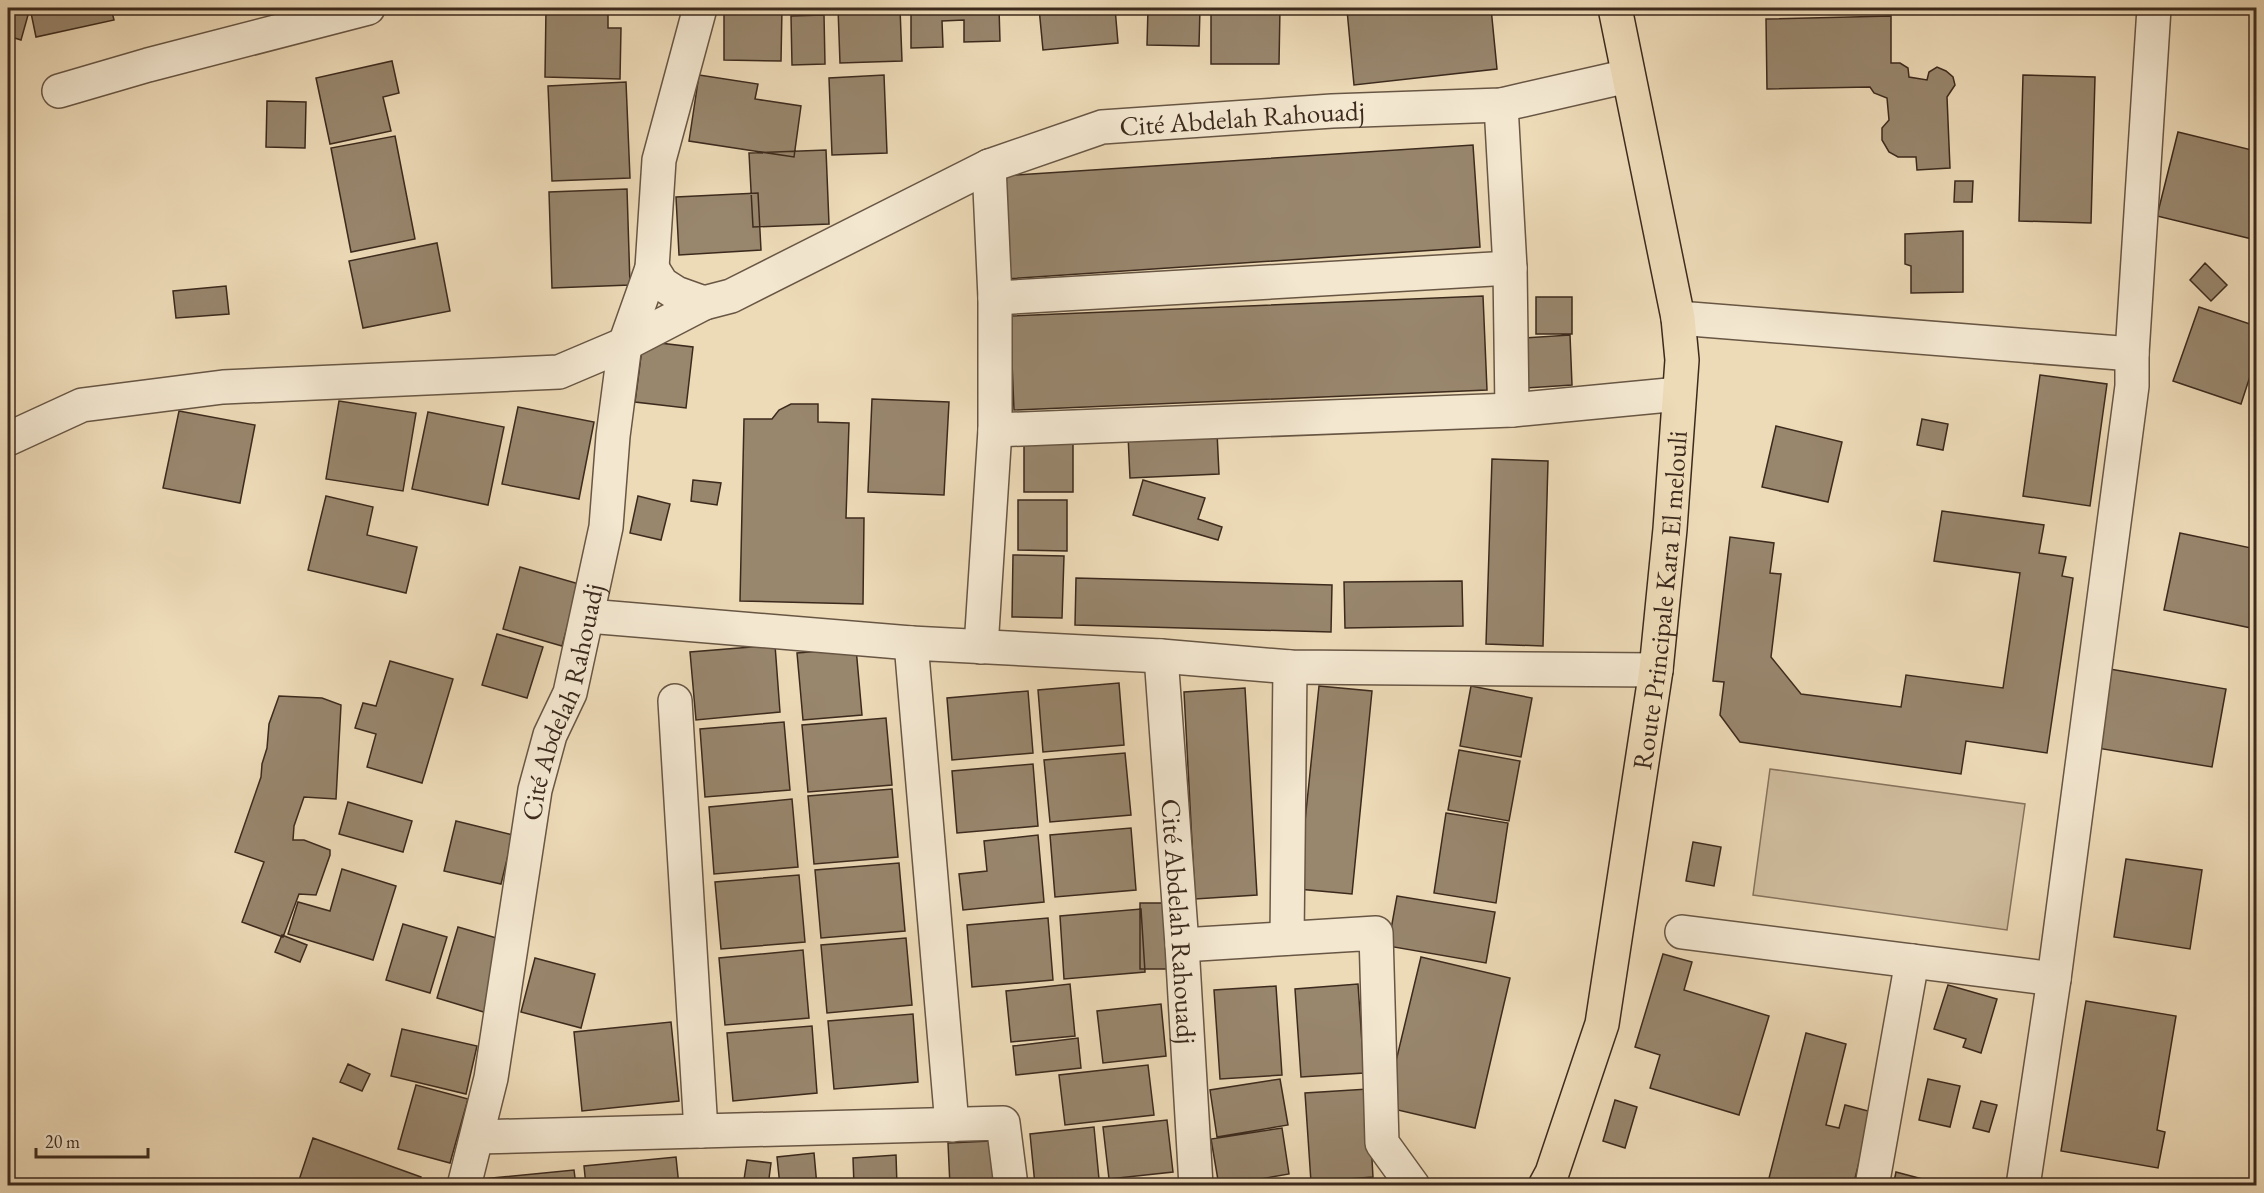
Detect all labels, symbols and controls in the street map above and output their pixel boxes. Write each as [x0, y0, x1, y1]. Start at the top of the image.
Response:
street label: Cité Abdelah Rahouadj [1118, 92, 1365, 143]
street label: Route Principale Kara El melouli [1624, 429, 1694, 772]
street label: Cité Abdelah Rahouadj [513, 580, 611, 823]
street label: Cité Abdelah Rahouadj [1154, 797, 1205, 1045]
scale bar [36, 1121, 148, 1159]
text: 20 m [45, 1130, 80, 1153]

